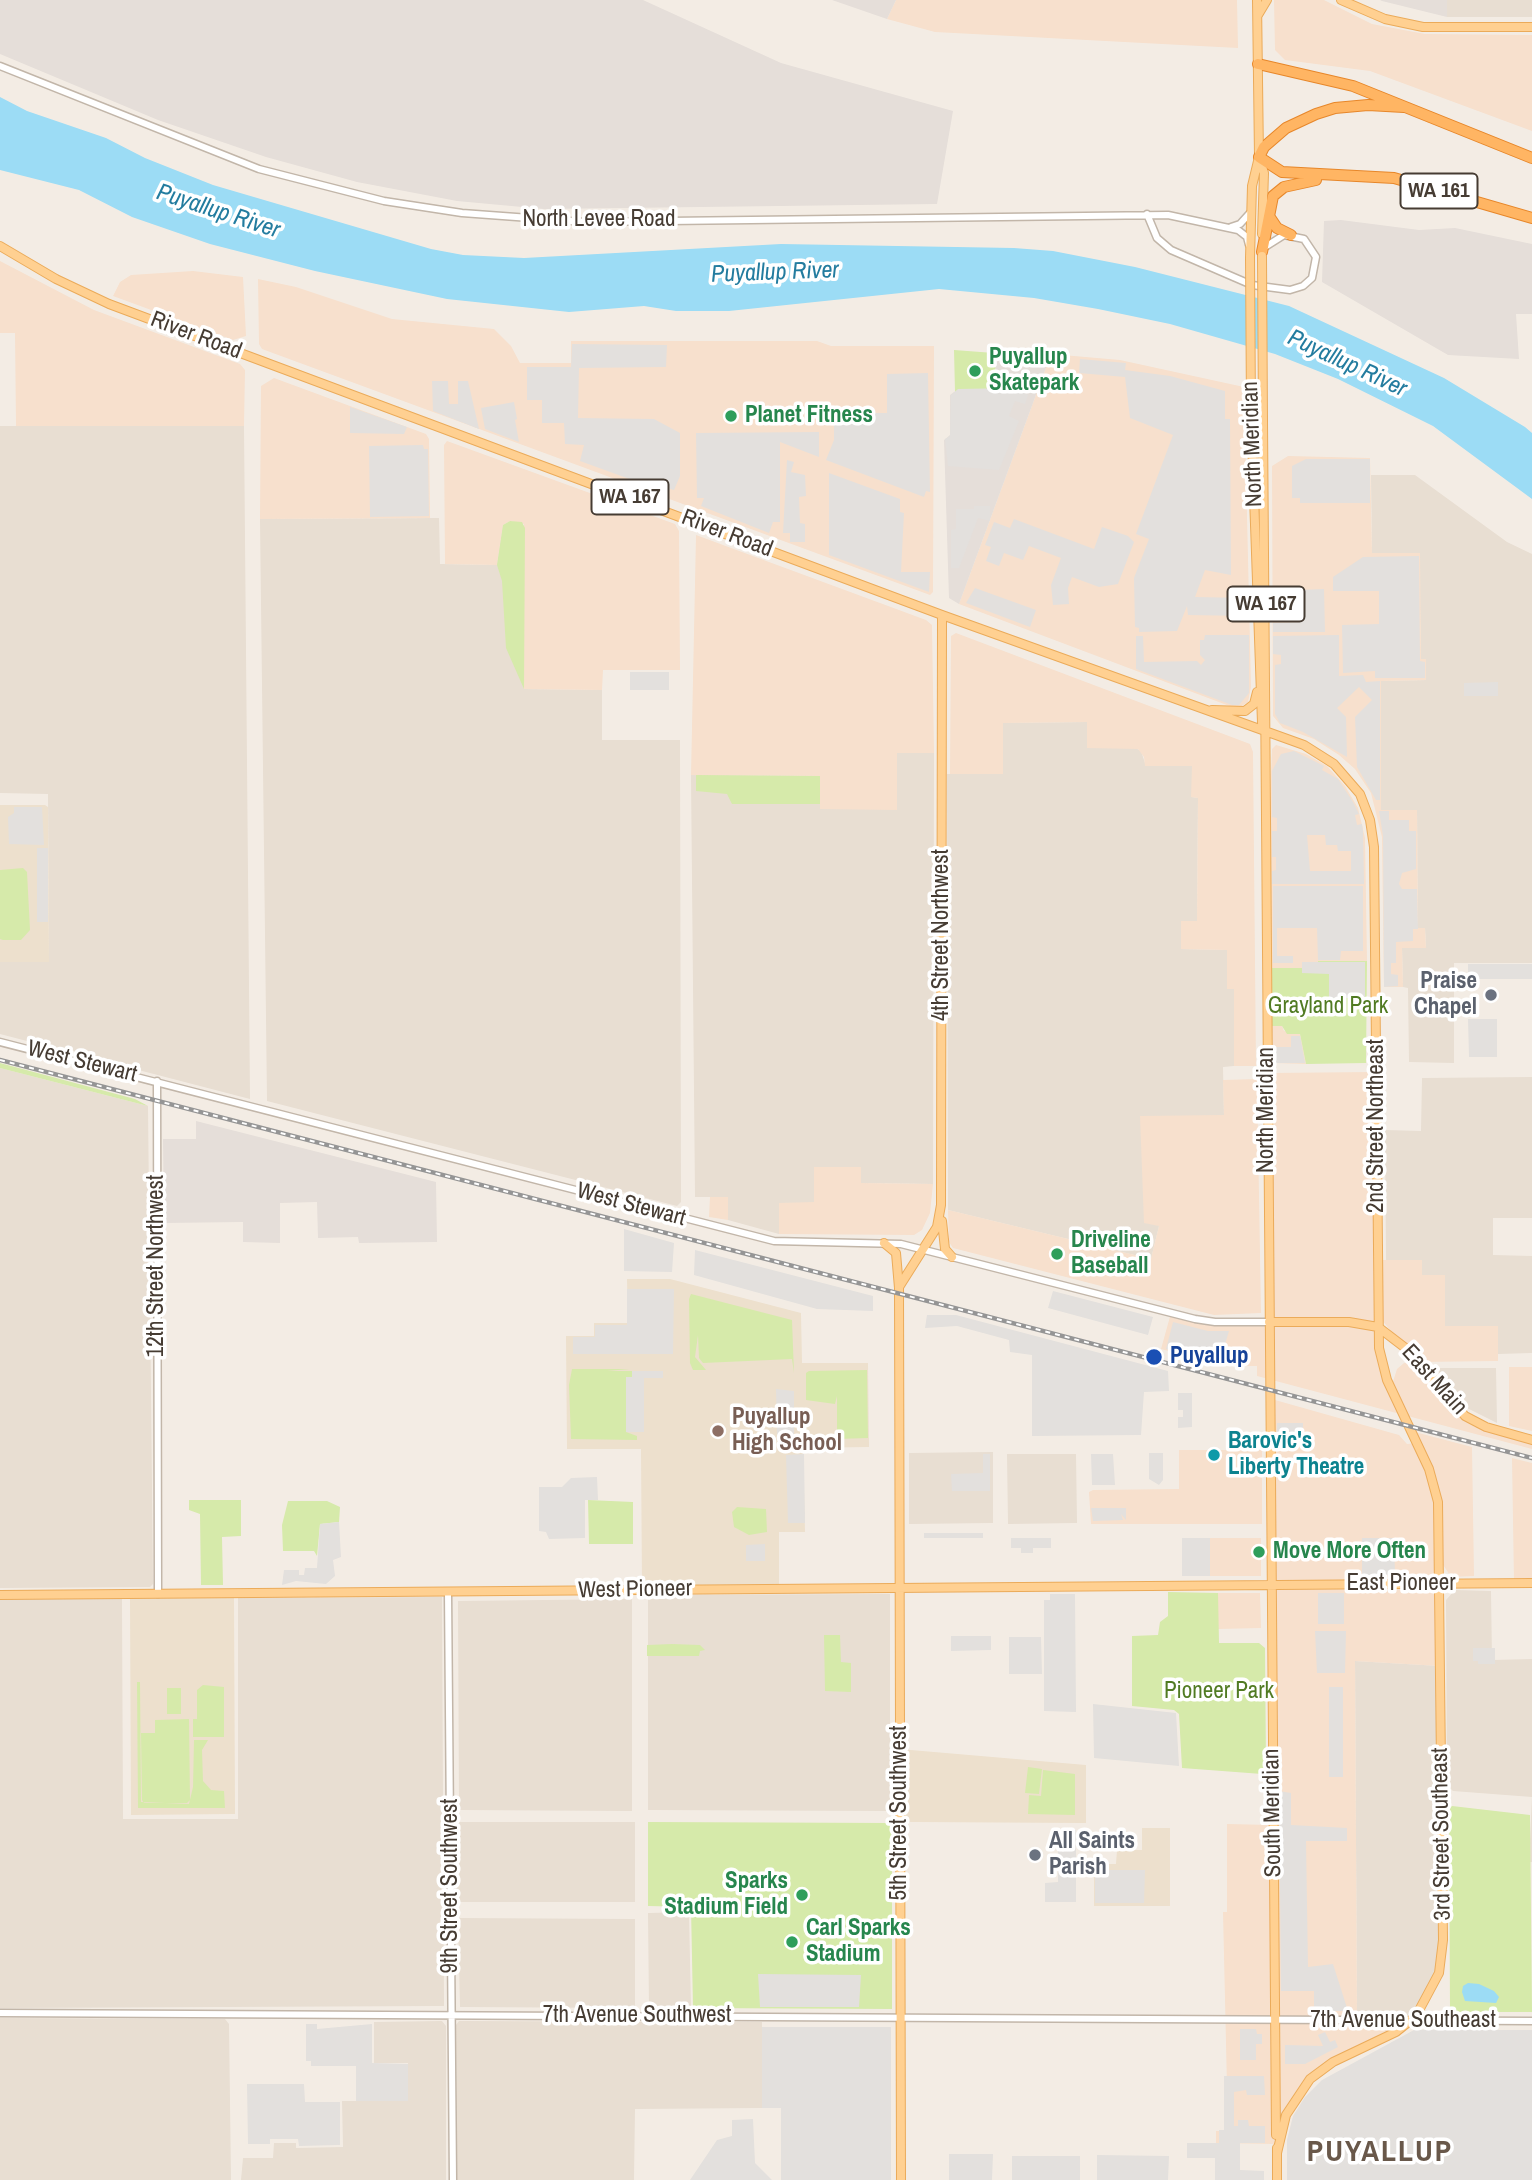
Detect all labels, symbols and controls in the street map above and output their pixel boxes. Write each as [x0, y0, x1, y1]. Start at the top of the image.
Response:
road number: WA 161 [1400, 174, 1478, 208]
water label: Puyallup River [153, 179, 283, 245]
street label: North Levee Road [522, 206, 676, 234]
water label: Puyallup River [711, 256, 839, 290]
street label: River Road [147, 306, 245, 366]
water label: Puyallup River [1283, 324, 1411, 404]
place label: Puyallup Skatepark [989, 344, 1079, 398]
marker: Puyallup Skatepark [967, 363, 983, 379]
street label: North Meridian [1237, 381, 1269, 507]
place label: Planet Fitness [745, 402, 873, 430]
marker: Planet Fitness [723, 408, 739, 424]
road number: WA 167 [592, 480, 668, 514]
street label: River Road [678, 504, 776, 564]
road number: WA 167 [1228, 586, 1304, 622]
street label: 4th Street Northwest [928, 849, 956, 1021]
place label: Praise Chapel [1414, 968, 1477, 1022]
marker: Praise Chapel [1483, 987, 1499, 1003]
park label: Grayland Park [1268, 993, 1388, 1021]
street label: West Stewart [24, 1035, 140, 1089]
street label: 2nd Street Northeast [1363, 1039, 1391, 1213]
street label: North Meridian [1253, 1047, 1281, 1173]
street label: 12th Street Northwest [143, 1175, 171, 1357]
street label: West Stewart [573, 1177, 689, 1233]
place label: Driveline Baseball [1071, 1227, 1151, 1281]
marker: Driveline Baseball [1049, 1246, 1065, 1262]
street label: East Main [1395, 1339, 1473, 1421]
place label: Puyallup [1170, 1343, 1249, 1371]
marker: Puyallup [1144, 1347, 1164, 1367]
place label: Puyallup High School [732, 1404, 842, 1458]
marker: Puyallup High School [710, 1423, 726, 1439]
place label: Barovic's Liberty Theatre [1228, 1428, 1364, 1482]
marker: Barovic's Liberty Theatre [1206, 1447, 1222, 1463]
place label: Move More Often [1273, 1538, 1426, 1566]
marker: Move More Often [1251, 1544, 1267, 1560]
street label: East Pioneer [1346, 1570, 1456, 1598]
street label: West Pioneer [578, 1575, 692, 1605]
park label: Pioneer Park [1164, 1678, 1274, 1706]
street label: 5th Street Southwest [886, 1725, 914, 1901]
street label: 3rd Street Southeast [1427, 1747, 1457, 1921]
street label: South Meridian [1258, 1748, 1288, 1878]
street label: 9th Street Southwest [437, 1798, 465, 1974]
place label: All Saints Parish [1049, 1828, 1135, 1882]
marker: All Saints Parish [1027, 1847, 1043, 1863]
place label: Sparks Stadium Field [664, 1868, 788, 1922]
marker: Sparks Stadium Field [794, 1887, 810, 1903]
place label: Carl Sparks Stadium [806, 1915, 911, 1969]
marker: Carl Sparks Stadium [784, 1934, 800, 1950]
street label: 7th Avenue Southwest [543, 2002, 731, 2030]
street label: 7th Avenue Southeast [1310, 2007, 1496, 2035]
district label: PUYALLUP [1308, 2135, 1452, 2171]

